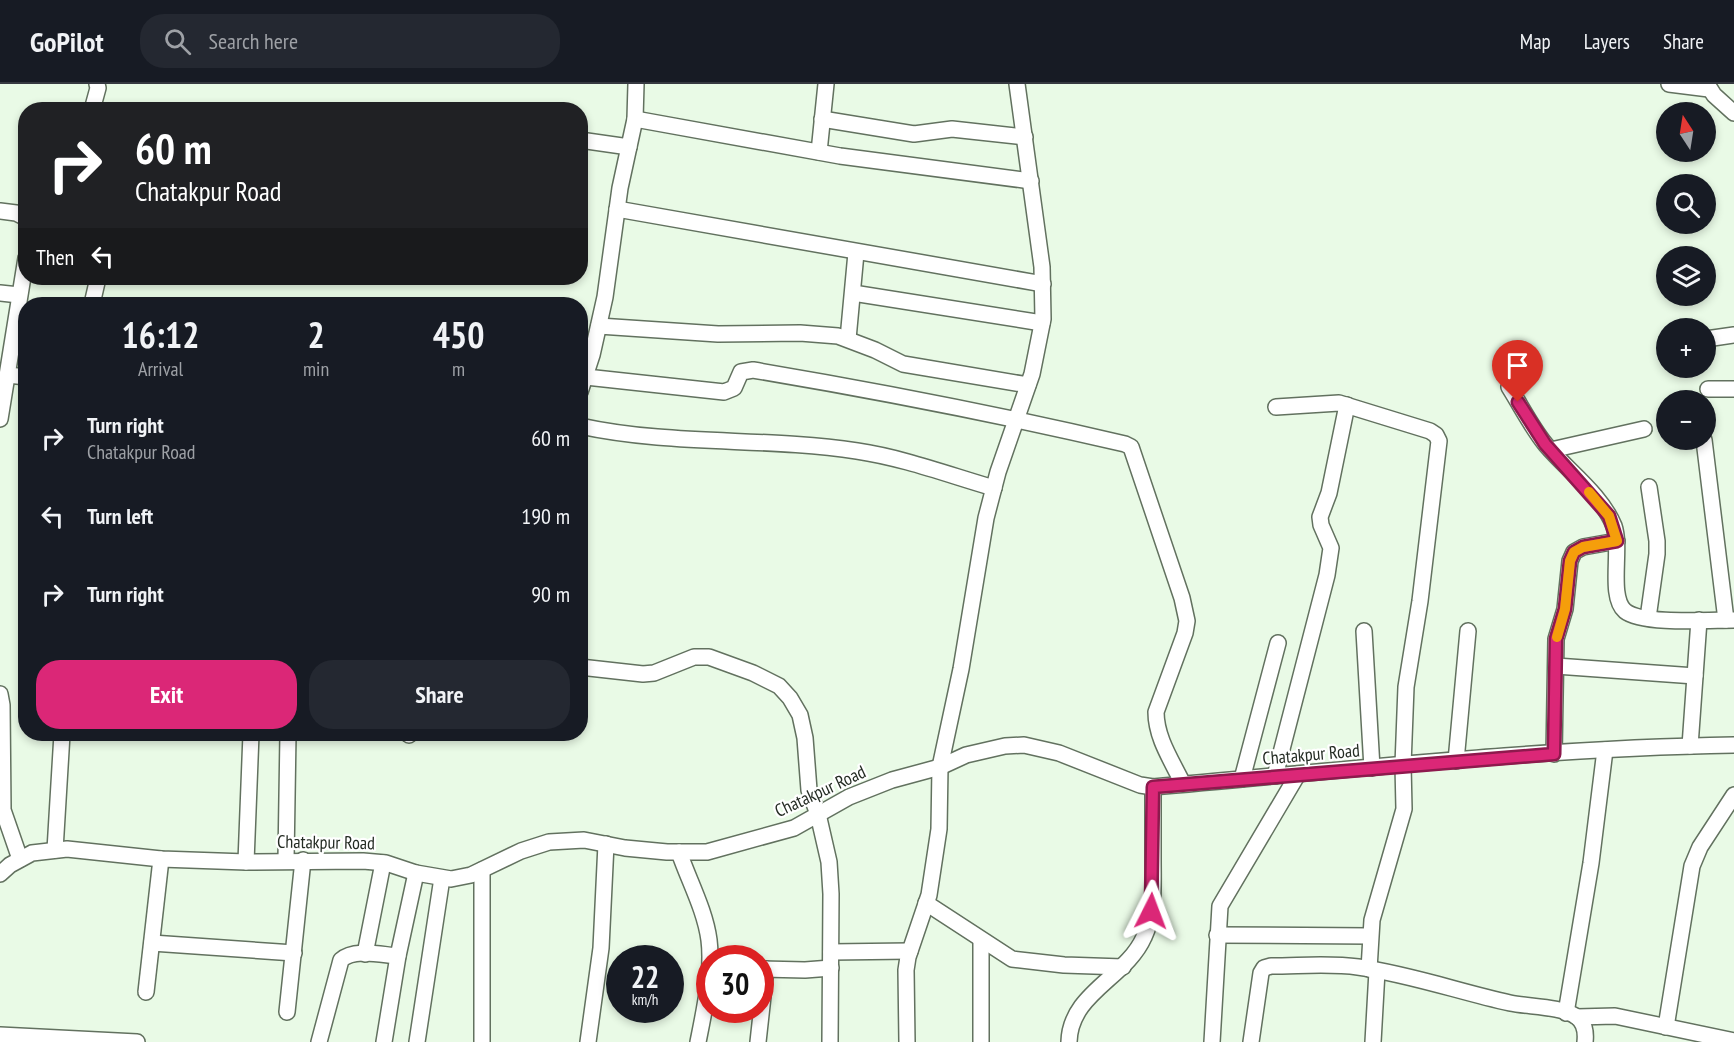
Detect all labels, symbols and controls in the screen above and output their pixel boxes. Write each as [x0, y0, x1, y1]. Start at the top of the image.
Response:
search box [140, 14, 560, 68]
text: GoPilot [30, 23, 104, 60]
icon: search [161, 25, 194, 58]
text: Search here [209, 27, 298, 55]
text: Map [1520, 28, 1551, 55]
text: Layers [1584, 28, 1630, 55]
text: Share [1663, 28, 1704, 55]
north arrow [1656, 102, 1716, 162]
map controls [1656, 102, 1716, 450]
text: 60 m [135, 121, 212, 176]
icon: right [36, 126, 114, 204]
text: Chatakpur Road [135, 174, 281, 208]
button: search [1656, 174, 1716, 234]
icon: left [86, 240, 119, 273]
text: Then [36, 243, 74, 271]
button: layers [1656, 246, 1716, 306]
text: 16:12 [122, 311, 199, 358]
text: 2 [307, 311, 325, 358]
text: 450 [433, 311, 484, 358]
button: + [1656, 318, 1716, 378]
pin [1492, 340, 1543, 402]
icon: arrive [1501, 349, 1534, 382]
text: Arrival [138, 356, 183, 382]
text: min [303, 356, 329, 382]
text: m [452, 356, 465, 382]
button: − [1656, 390, 1716, 450]
text: Turn right [87, 411, 164, 439]
icon: right [36, 422, 69, 455]
text: 60 m [531, 424, 570, 452]
text: Chatakpur Road [87, 439, 195, 465]
icon: left [36, 500, 69, 533]
text: Turn left [87, 502, 153, 530]
text: 190 m [521, 502, 570, 530]
icon: right [36, 578, 69, 611]
text: Turn right [87, 580, 164, 608]
text: 90 m [531, 580, 570, 608]
button: Exit [36, 660, 297, 729]
button: Share [309, 660, 570, 729]
street label: Chatakpur Road [1261, 738, 1361, 770]
street label: Chatakpur Road [771, 760, 869, 822]
street label: Chatakpur Road [277, 830, 375, 854]
position arrow [1119, 879, 1183, 943]
speed limit sign: 30 [696, 945, 774, 1023]
text: 22 [631, 957, 659, 996]
text: km/h [632, 990, 658, 1009]

